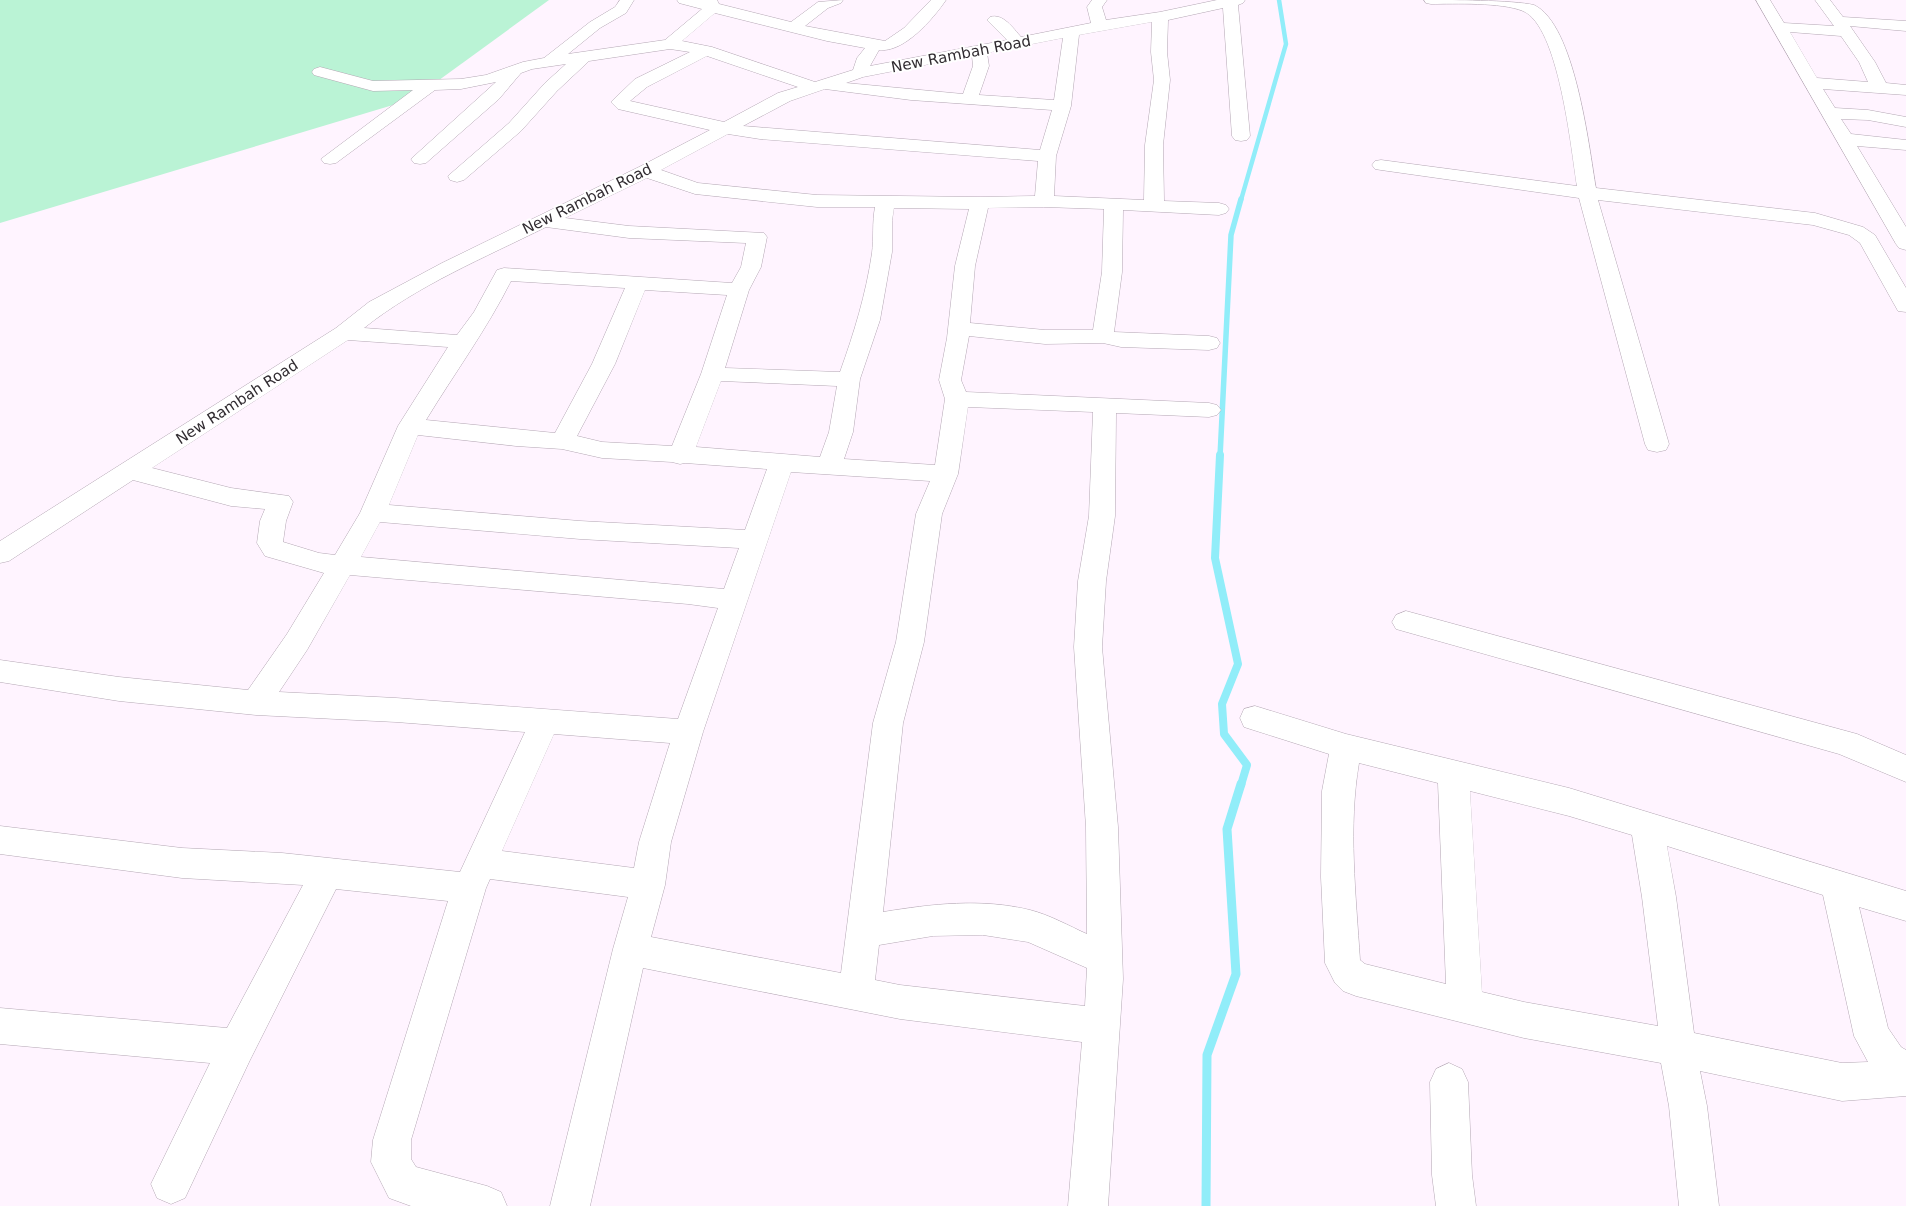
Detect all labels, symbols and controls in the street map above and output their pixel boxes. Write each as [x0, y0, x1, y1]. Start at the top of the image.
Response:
street label: New Rambah Road [890, 32, 1032, 76]
street label: New Rambah Road [519, 160, 655, 238]
street label: New Rambah Road [173, 356, 301, 448]

